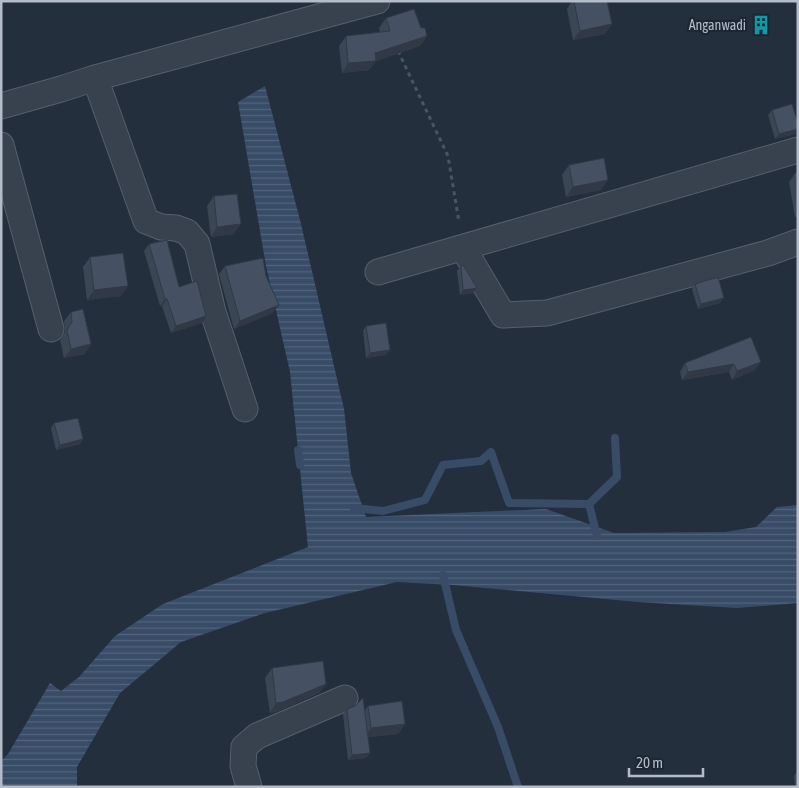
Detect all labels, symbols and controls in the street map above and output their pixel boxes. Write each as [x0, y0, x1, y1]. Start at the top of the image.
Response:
building icon: Anganwadi [750, 14, 772, 36]
place label: Anganwadi [689, 17, 746, 33]
scale bar [629, 746, 703, 778]
text: 20 m [636, 754, 663, 771]

